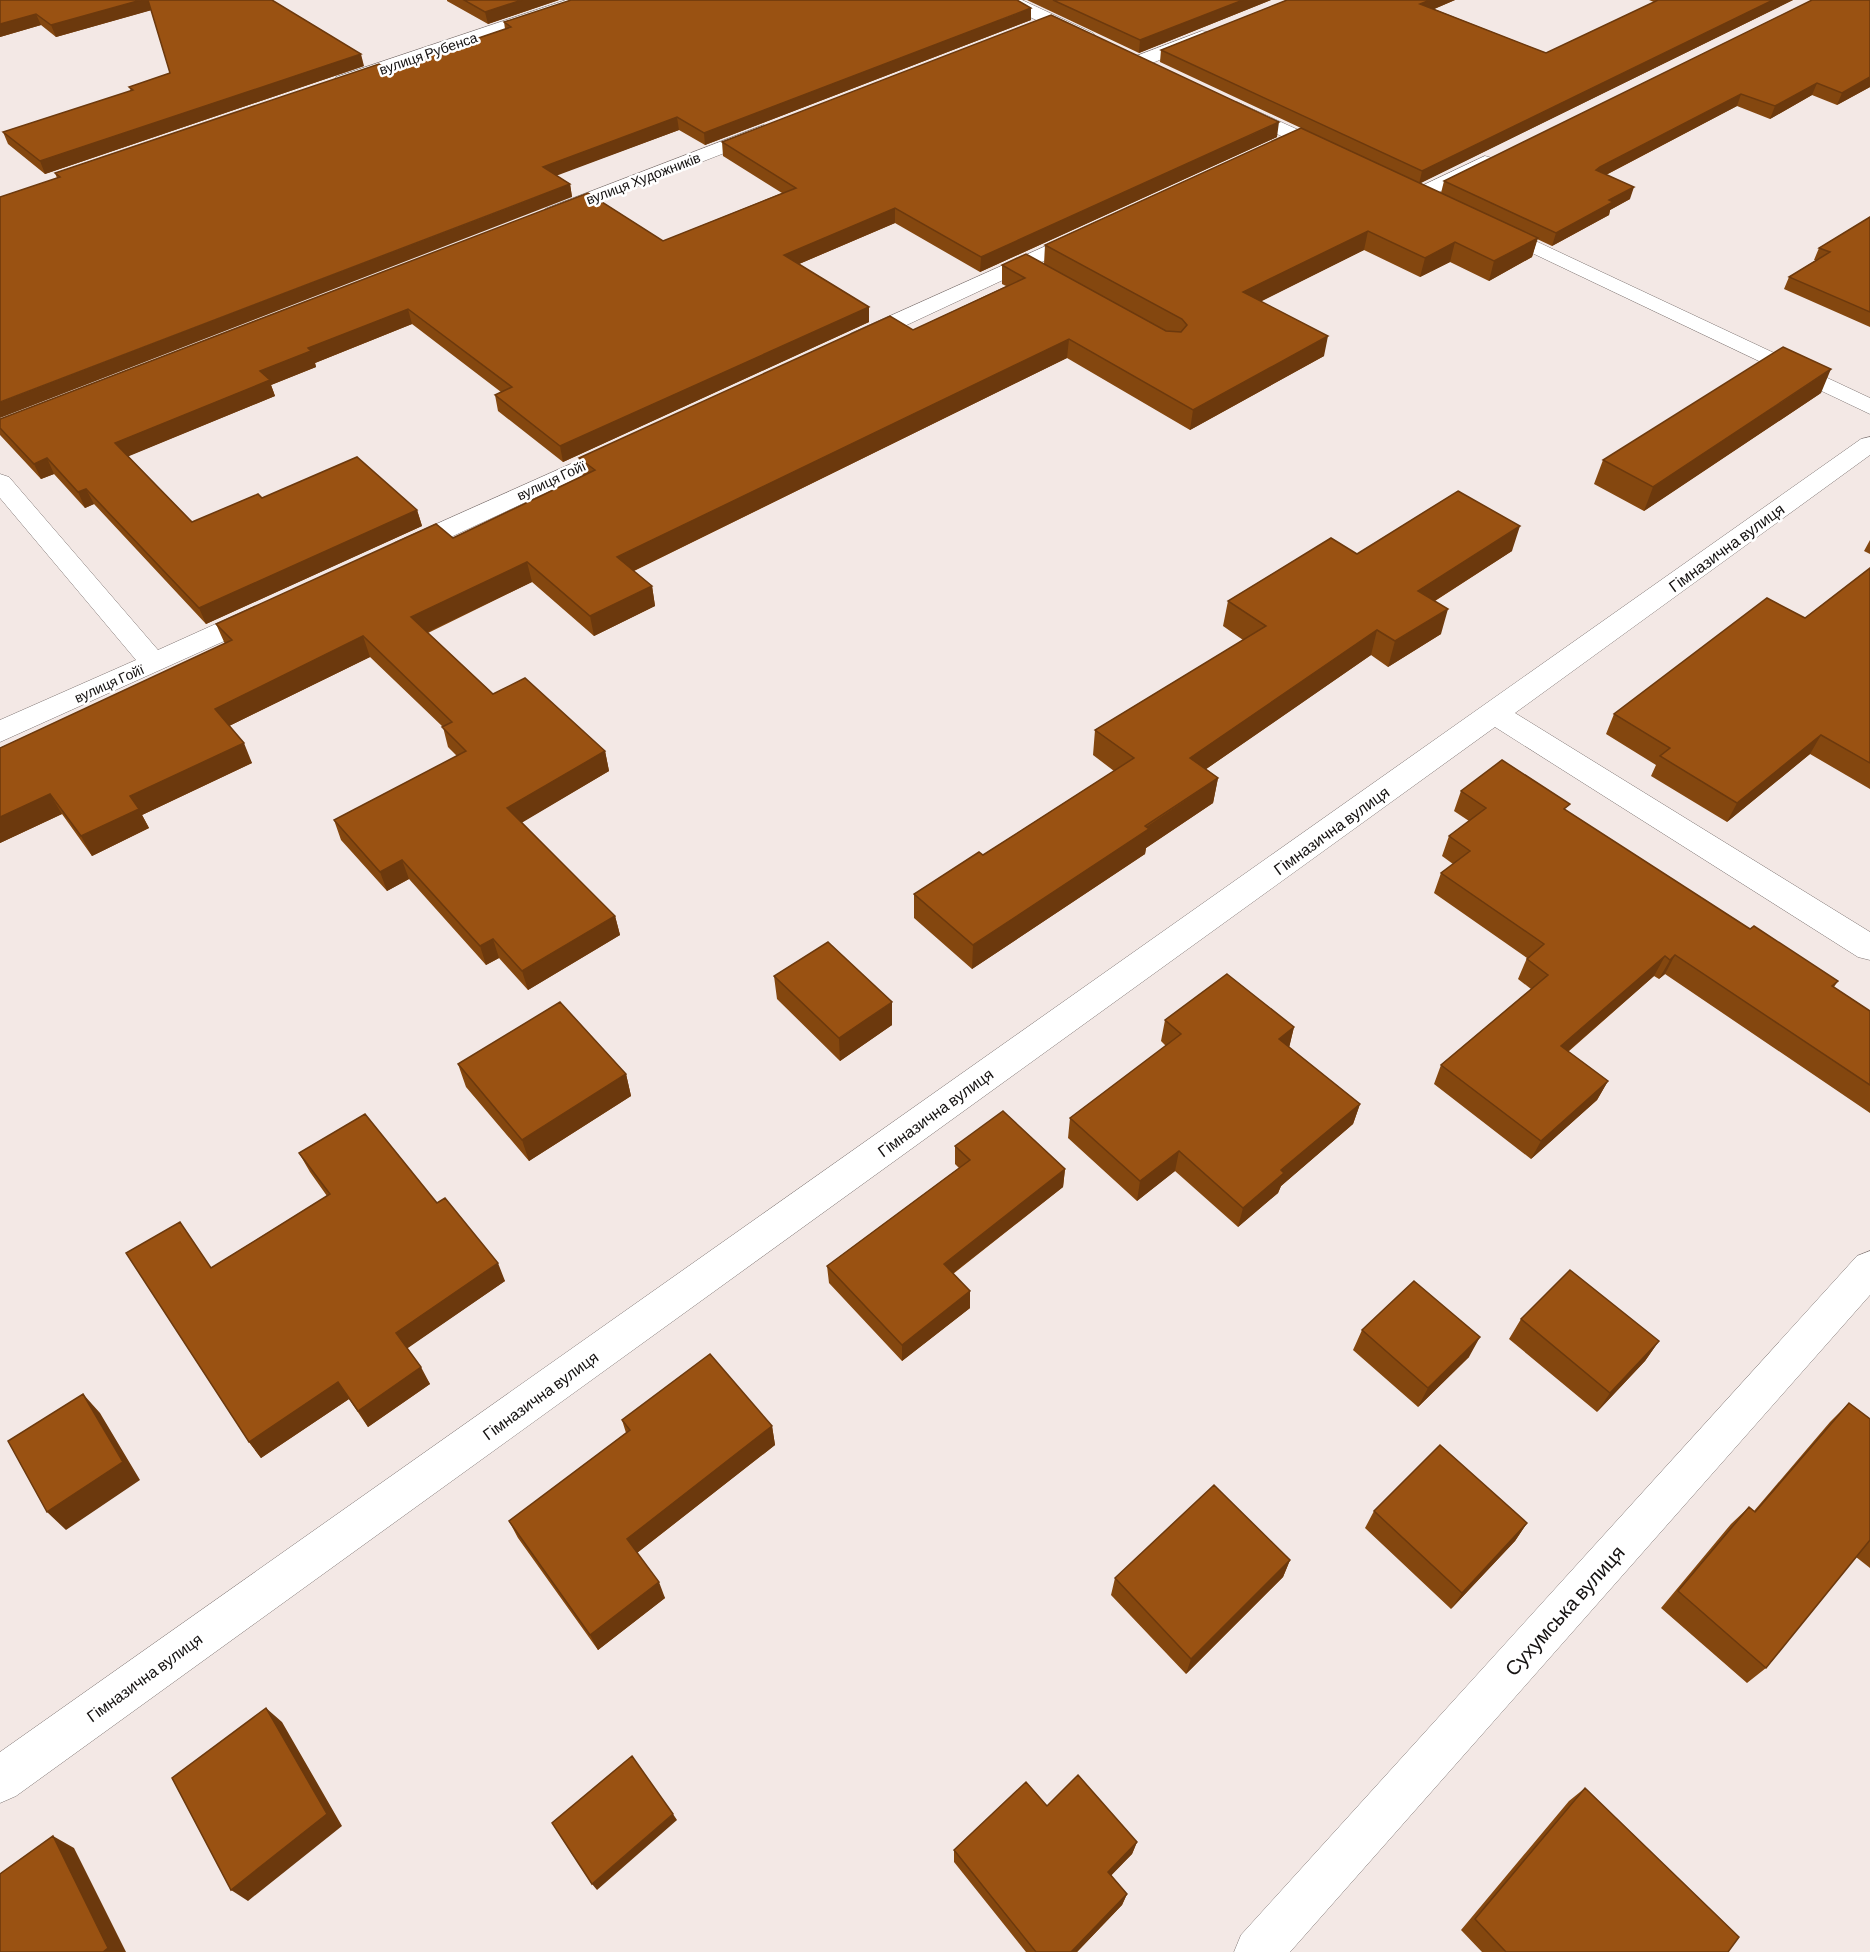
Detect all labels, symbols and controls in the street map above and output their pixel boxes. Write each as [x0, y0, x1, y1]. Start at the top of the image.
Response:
street label: вулиця Рубенса [377, 28, 480, 78]
street label: вулиця Художників [583, 148, 703, 208]
street label: вулиця Гойї [514, 457, 588, 503]
street label: Гімназична вулиця [1665, 499, 1787, 595]
street label: вулиця Гойї [72, 660, 147, 706]
street label: Гімназична вулиця [1270, 782, 1392, 878]
street label: Гімназична вулиця [874, 1064, 996, 1160]
street label: Гімназична вулиця [479, 1347, 601, 1443]
street label: Сухумська вулиця [1499, 1540, 1629, 1680]
street label: Гімназична вулиця [83, 1629, 205, 1725]

